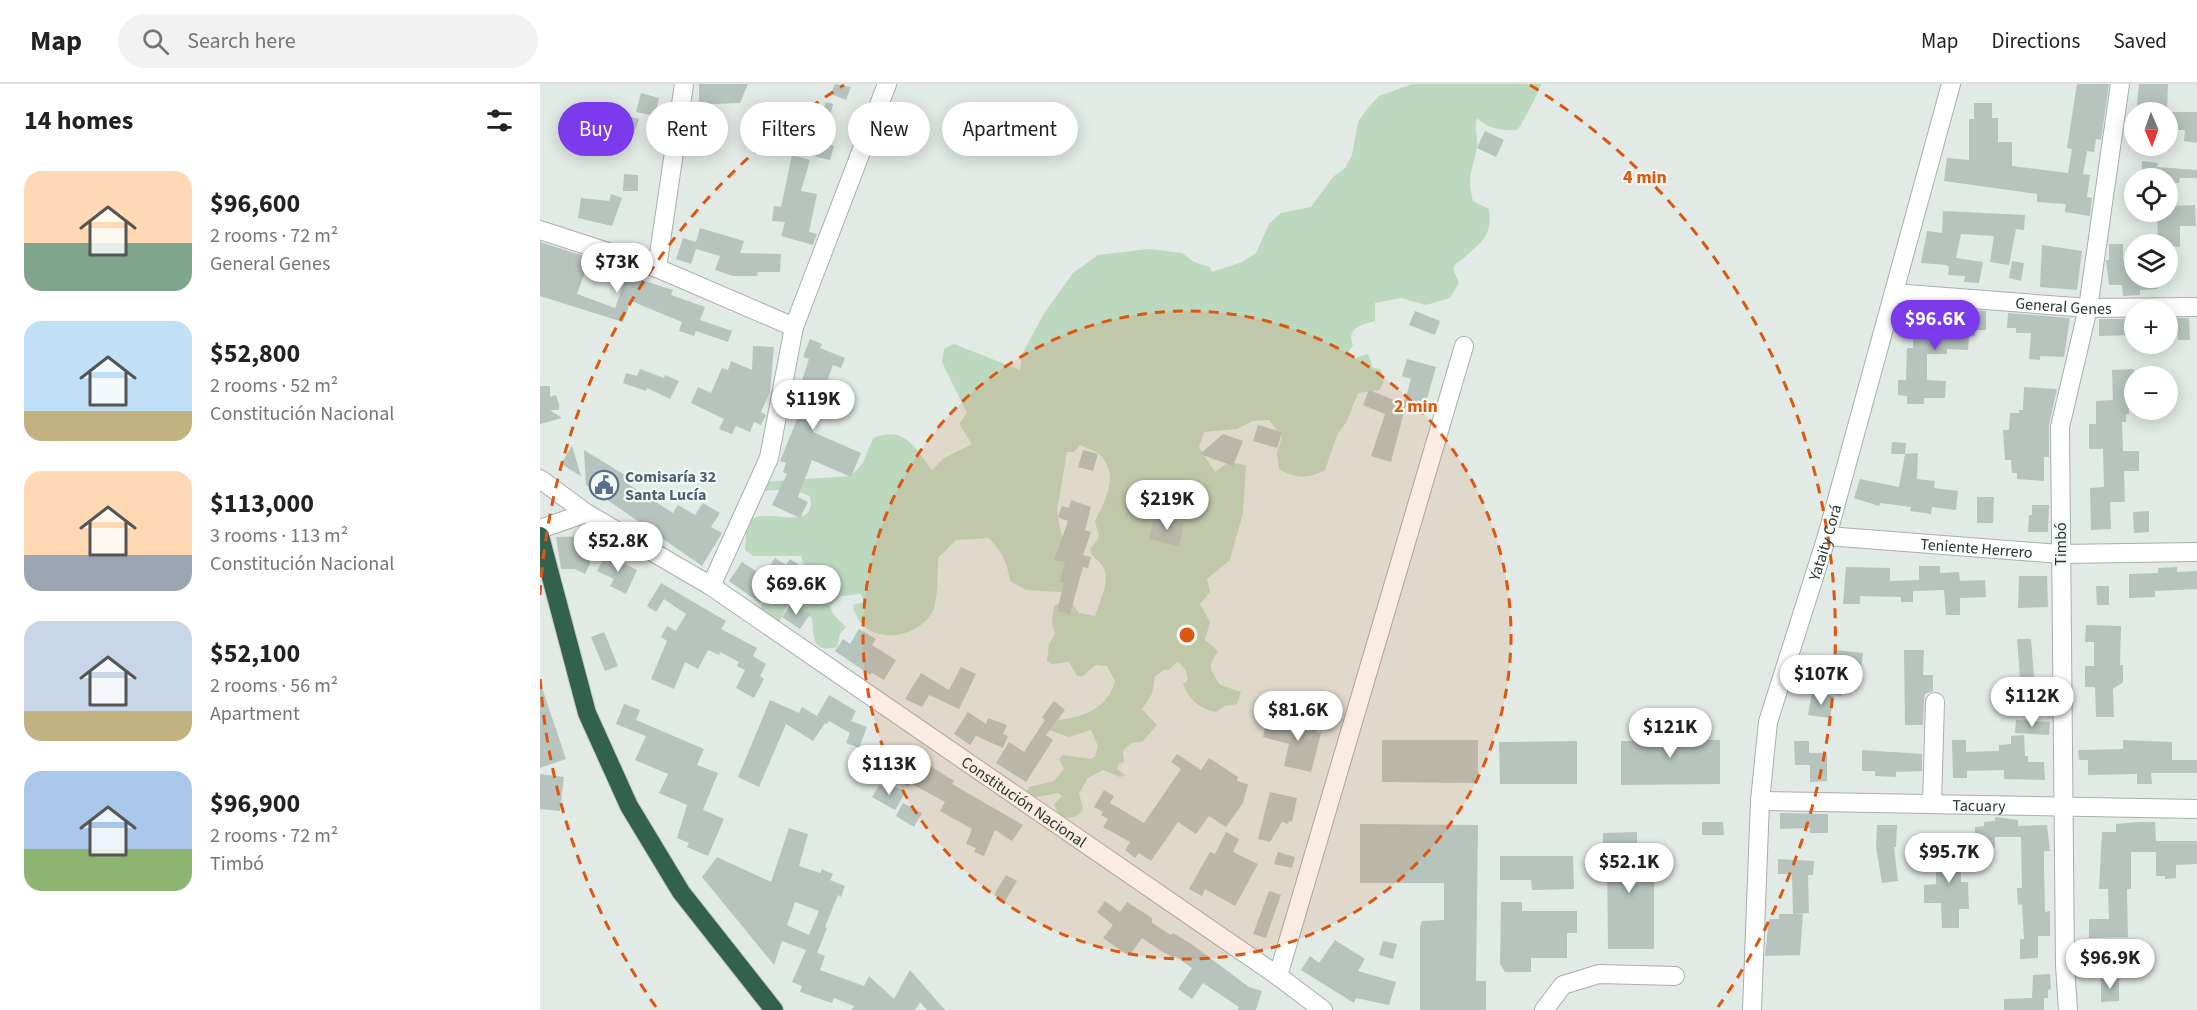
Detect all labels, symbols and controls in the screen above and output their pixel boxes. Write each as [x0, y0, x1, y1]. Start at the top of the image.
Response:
search box [118, 14, 538, 68]
text: Map [30, 21, 82, 61]
icon: search [139, 25, 172, 58]
text: Search here [187, 25, 296, 57]
text: Map [1921, 26, 1959, 56]
text: Directions [1992, 26, 2080, 56]
text: Saved [2113, 26, 2167, 56]
text: 14 homes [24, 102, 133, 139]
chip: Buy [558, 102, 634, 156]
chip: Rent [646, 102, 728, 156]
chip: Filters [740, 102, 836, 156]
chip: New [848, 102, 930, 156]
chip: Apartment [942, 102, 1078, 156]
north arrow [2124, 102, 2178, 156]
map controls [2124, 102, 2178, 420]
icon: filters [483, 104, 516, 137]
text: 4 min [1623, 165, 1667, 190]
button: locate [2124, 168, 2178, 222]
text: $96,600 [210, 185, 300, 222]
icon: home [72, 195, 144, 267]
text: 2 rooms · 72 m² [210, 222, 338, 250]
button: layers [2124, 234, 2178, 288]
pin: $73K [581, 243, 653, 294]
text: $73K [595, 248, 639, 276]
text: General Genes [210, 250, 330, 278]
street label: General Genes [2015, 292, 2112, 320]
pin: $96.6K [1886, 300, 1984, 351]
button: + [2124, 300, 2178, 354]
text: $96.6K [1905, 305, 1965, 333]
text: $52,800 [210, 335, 300, 372]
icon: home [72, 345, 144, 417]
button: − [2124, 366, 2178, 420]
text: 2 rooms · 52 m² [210, 372, 338, 400]
pin: $119K [771, 380, 855, 431]
text: $119K [786, 385, 840, 413]
text: 2 min [1394, 394, 1438, 419]
text: Constitución Nacional [210, 400, 394, 428]
place label: Comisaría 32 Santa Lucía [625, 466, 716, 506]
public building icon: Comisaría 32 Santa Lucía [588, 469, 620, 501]
pin: $219K [1125, 480, 1209, 531]
text: $113,000 [210, 485, 314, 522]
text: $219K [1140, 485, 1194, 513]
icon: home [72, 495, 144, 567]
street label: Yataity Corá [1803, 502, 1847, 584]
text: 3 rooms · 113 m² [210, 522, 348, 550]
pin: $52.8K [569, 522, 667, 573]
street label: Timbó [2050, 522, 2072, 566]
text: $52.8K [588, 527, 648, 555]
street label: Teniente Herrero [1920, 533, 2033, 564]
text: Constitución Nacional [210, 550, 394, 578]
pin: $69.6K [747, 565, 845, 616]
text: $69.6K [766, 570, 826, 598]
centre of rings [1177, 625, 1197, 645]
text: $52,100 [210, 635, 300, 672]
icon: home [72, 645, 144, 717]
pin: $107K [1779, 655, 1863, 706]
text: $107K [1794, 660, 1848, 688]
text: 2 rooms · 56 m² [210, 672, 338, 700]
pin: $112K [1990, 677, 2074, 728]
text: $112K [2005, 682, 2059, 710]
pin: $81.6K [1249, 691, 1347, 742]
text: $81.6K [1268, 696, 1328, 724]
text: Apartment [210, 700, 300, 728]
pin: $121K [1628, 708, 1712, 759]
text: $121K [1643, 713, 1697, 741]
pin: $113K [847, 745, 931, 796]
text: $113K [862, 750, 916, 778]
street label: Constitución Nacional [956, 751, 1091, 853]
text: $96,900 [210, 785, 300, 822]
icon: home [72, 795, 144, 867]
street label: Tacuary [1952, 795, 2006, 818]
text: 2 rooms · 72 m² [210, 822, 338, 850]
pin: $95.7K [1900, 833, 1998, 884]
text: $95.7K [1919, 838, 1979, 866]
pin: $52.1K [1580, 843, 1678, 894]
text: $52.1K [1599, 848, 1659, 876]
text: Timbó [210, 850, 264, 878]
pin: $96.9K [2061, 939, 2159, 990]
text: $96.9K [2080, 944, 2140, 972]

